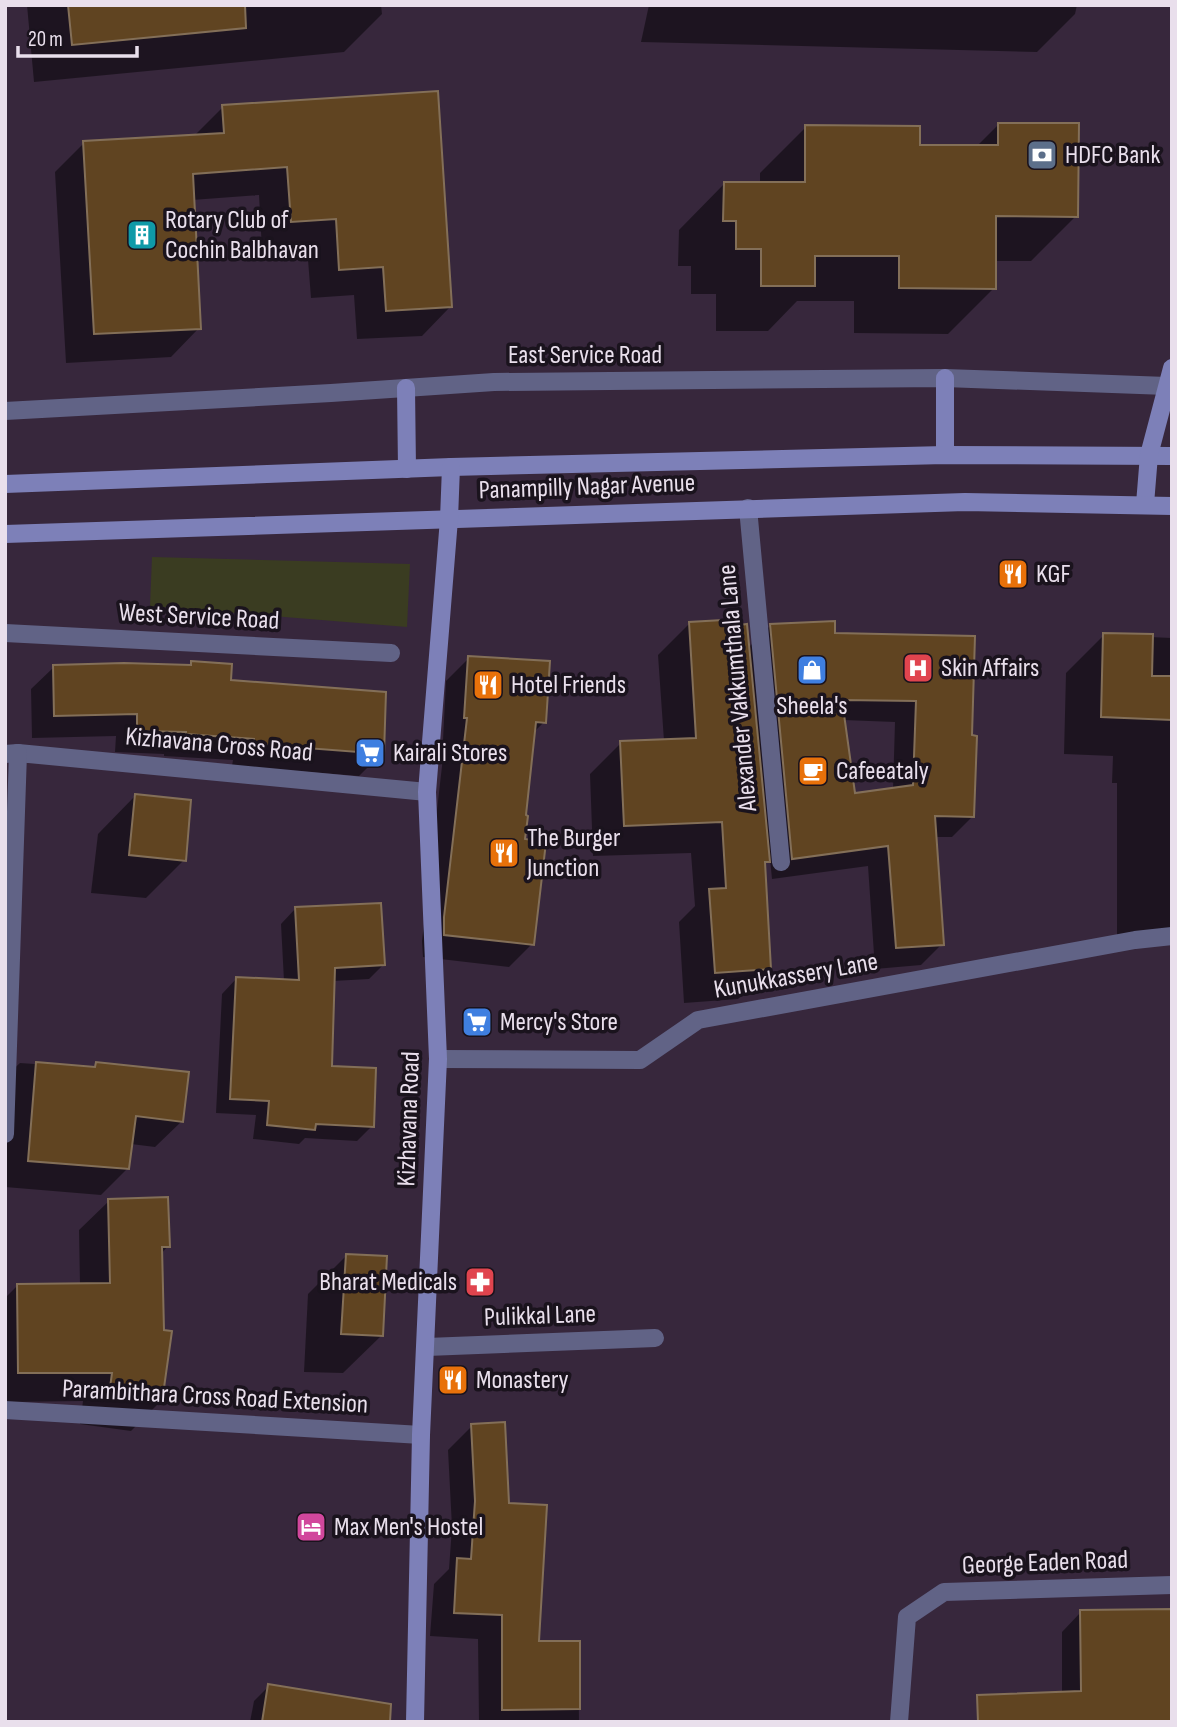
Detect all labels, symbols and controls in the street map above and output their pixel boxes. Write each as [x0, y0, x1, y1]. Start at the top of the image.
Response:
scale bar [18, 14, 136, 58]
text: 20 m [28, 27, 63, 52]
bank icon: HDFC Bank [1025, 138, 1059, 172]
place label: HDFC Bank [1065, 140, 1160, 171]
place label: Rotary Club of Cochin Balbhavan [165, 205, 319, 266]
building icon: Rotary Club of Cochin Balbhavan [125, 218, 159, 252]
street label: East Service Road [508, 340, 662, 371]
street label: Panampilly Nagar Avenue [478, 468, 696, 506]
restaurant icon: KGF [996, 557, 1030, 591]
place label: KGF [1036, 559, 1071, 590]
street label: Alexander Vakkumthala Lane [712, 563, 764, 814]
street label: West Service Road [118, 597, 280, 637]
hospital icon: Skin Affairs [901, 651, 935, 685]
shop icon: Sheela's [795, 653, 829, 687]
place label: Skin Affairs [941, 653, 1039, 684]
restaurant icon: Hotel Friends [471, 668, 505, 702]
place label: Hotel Friends [511, 670, 626, 701]
place label: Sheela's [776, 691, 848, 722]
street label: Kizhavana Cross Road [124, 721, 314, 769]
supermarket icon: Kairali Stores [353, 736, 387, 770]
place label: Kairali Stores [393, 738, 507, 769]
cafe icon: Cafeeataly [796, 754, 830, 788]
place label: Cafeeataly [836, 756, 929, 787]
place label: The Burger Junction [526, 823, 621, 884]
restaurant icon: The Burger Junction [487, 836, 521, 870]
street label: Kunukkassery Lane [712, 946, 880, 1006]
supermarket icon: Mercy's Store [460, 1005, 494, 1039]
place label: Mercy's Store [500, 1007, 618, 1038]
street label: Kizhavana Road [391, 1051, 427, 1187]
pharmacy icon: Bharat Medicals [463, 1265, 497, 1299]
place label: Bharat Medicals [319, 1267, 457, 1298]
street label: Pulikkal Lane [483, 1299, 597, 1333]
restaurant icon: Monastery [436, 1363, 470, 1397]
place label: Monastery [476, 1365, 569, 1396]
street label: Parambithara Cross Road Extension [61, 1374, 369, 1420]
hotel icon: Max Men's Hostel [294, 1510, 328, 1544]
place label: Max Men's Hostel [334, 1512, 483, 1543]
street label: George Eaden Road [961, 1545, 1129, 1581]

